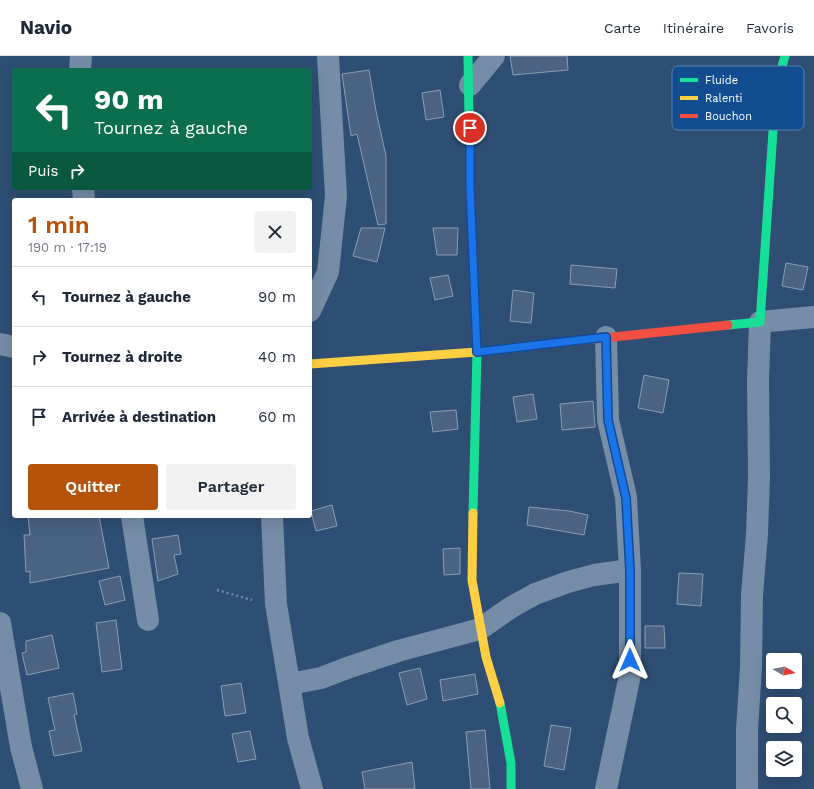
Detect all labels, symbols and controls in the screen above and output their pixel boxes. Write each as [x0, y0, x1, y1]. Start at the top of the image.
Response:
text: Navio [20, 16, 72, 39]
text: Carte [604, 20, 641, 36]
text: Itinéraire [663, 20, 724, 36]
text: Favoris [746, 20, 794, 36]
legend [672, 66, 804, 130]
text: Fluide [705, 74, 738, 87]
text: 90 m [94, 83, 164, 116]
icon: left [28, 84, 80, 136]
text: Ralenti [705, 92, 743, 105]
text: Bouchon [705, 110, 752, 123]
pin [453, 111, 487, 145]
text: Tournez à gauche [94, 117, 248, 138]
icon: arrive [459, 117, 481, 139]
icon: right [66, 160, 88, 182]
text: Puis [28, 162, 58, 180]
text: 1 min [28, 211, 90, 239]
button: close [254, 211, 296, 253]
text: 190 m · 17:19 [28, 240, 107, 255]
icon: left [28, 286, 50, 308]
text: Tournez à gauche [62, 288, 191, 306]
text: 90 m [258, 288, 296, 306]
icon: right [28, 346, 50, 368]
text: Tournez à droite [62, 348, 182, 366]
text: 40 m [258, 348, 296, 366]
icon: arrive [28, 406, 50, 428]
text: Arrivée à destination [62, 408, 216, 426]
text: 60 m [258, 408, 296, 426]
button: Quitter [28, 464, 158, 510]
button: Partager [166, 464, 296, 510]
position arrow [609, 639, 651, 681]
north arrow [766, 653, 802, 689]
map controls [766, 653, 802, 777]
button: search [766, 697, 802, 733]
button: layers [766, 741, 802, 777]

